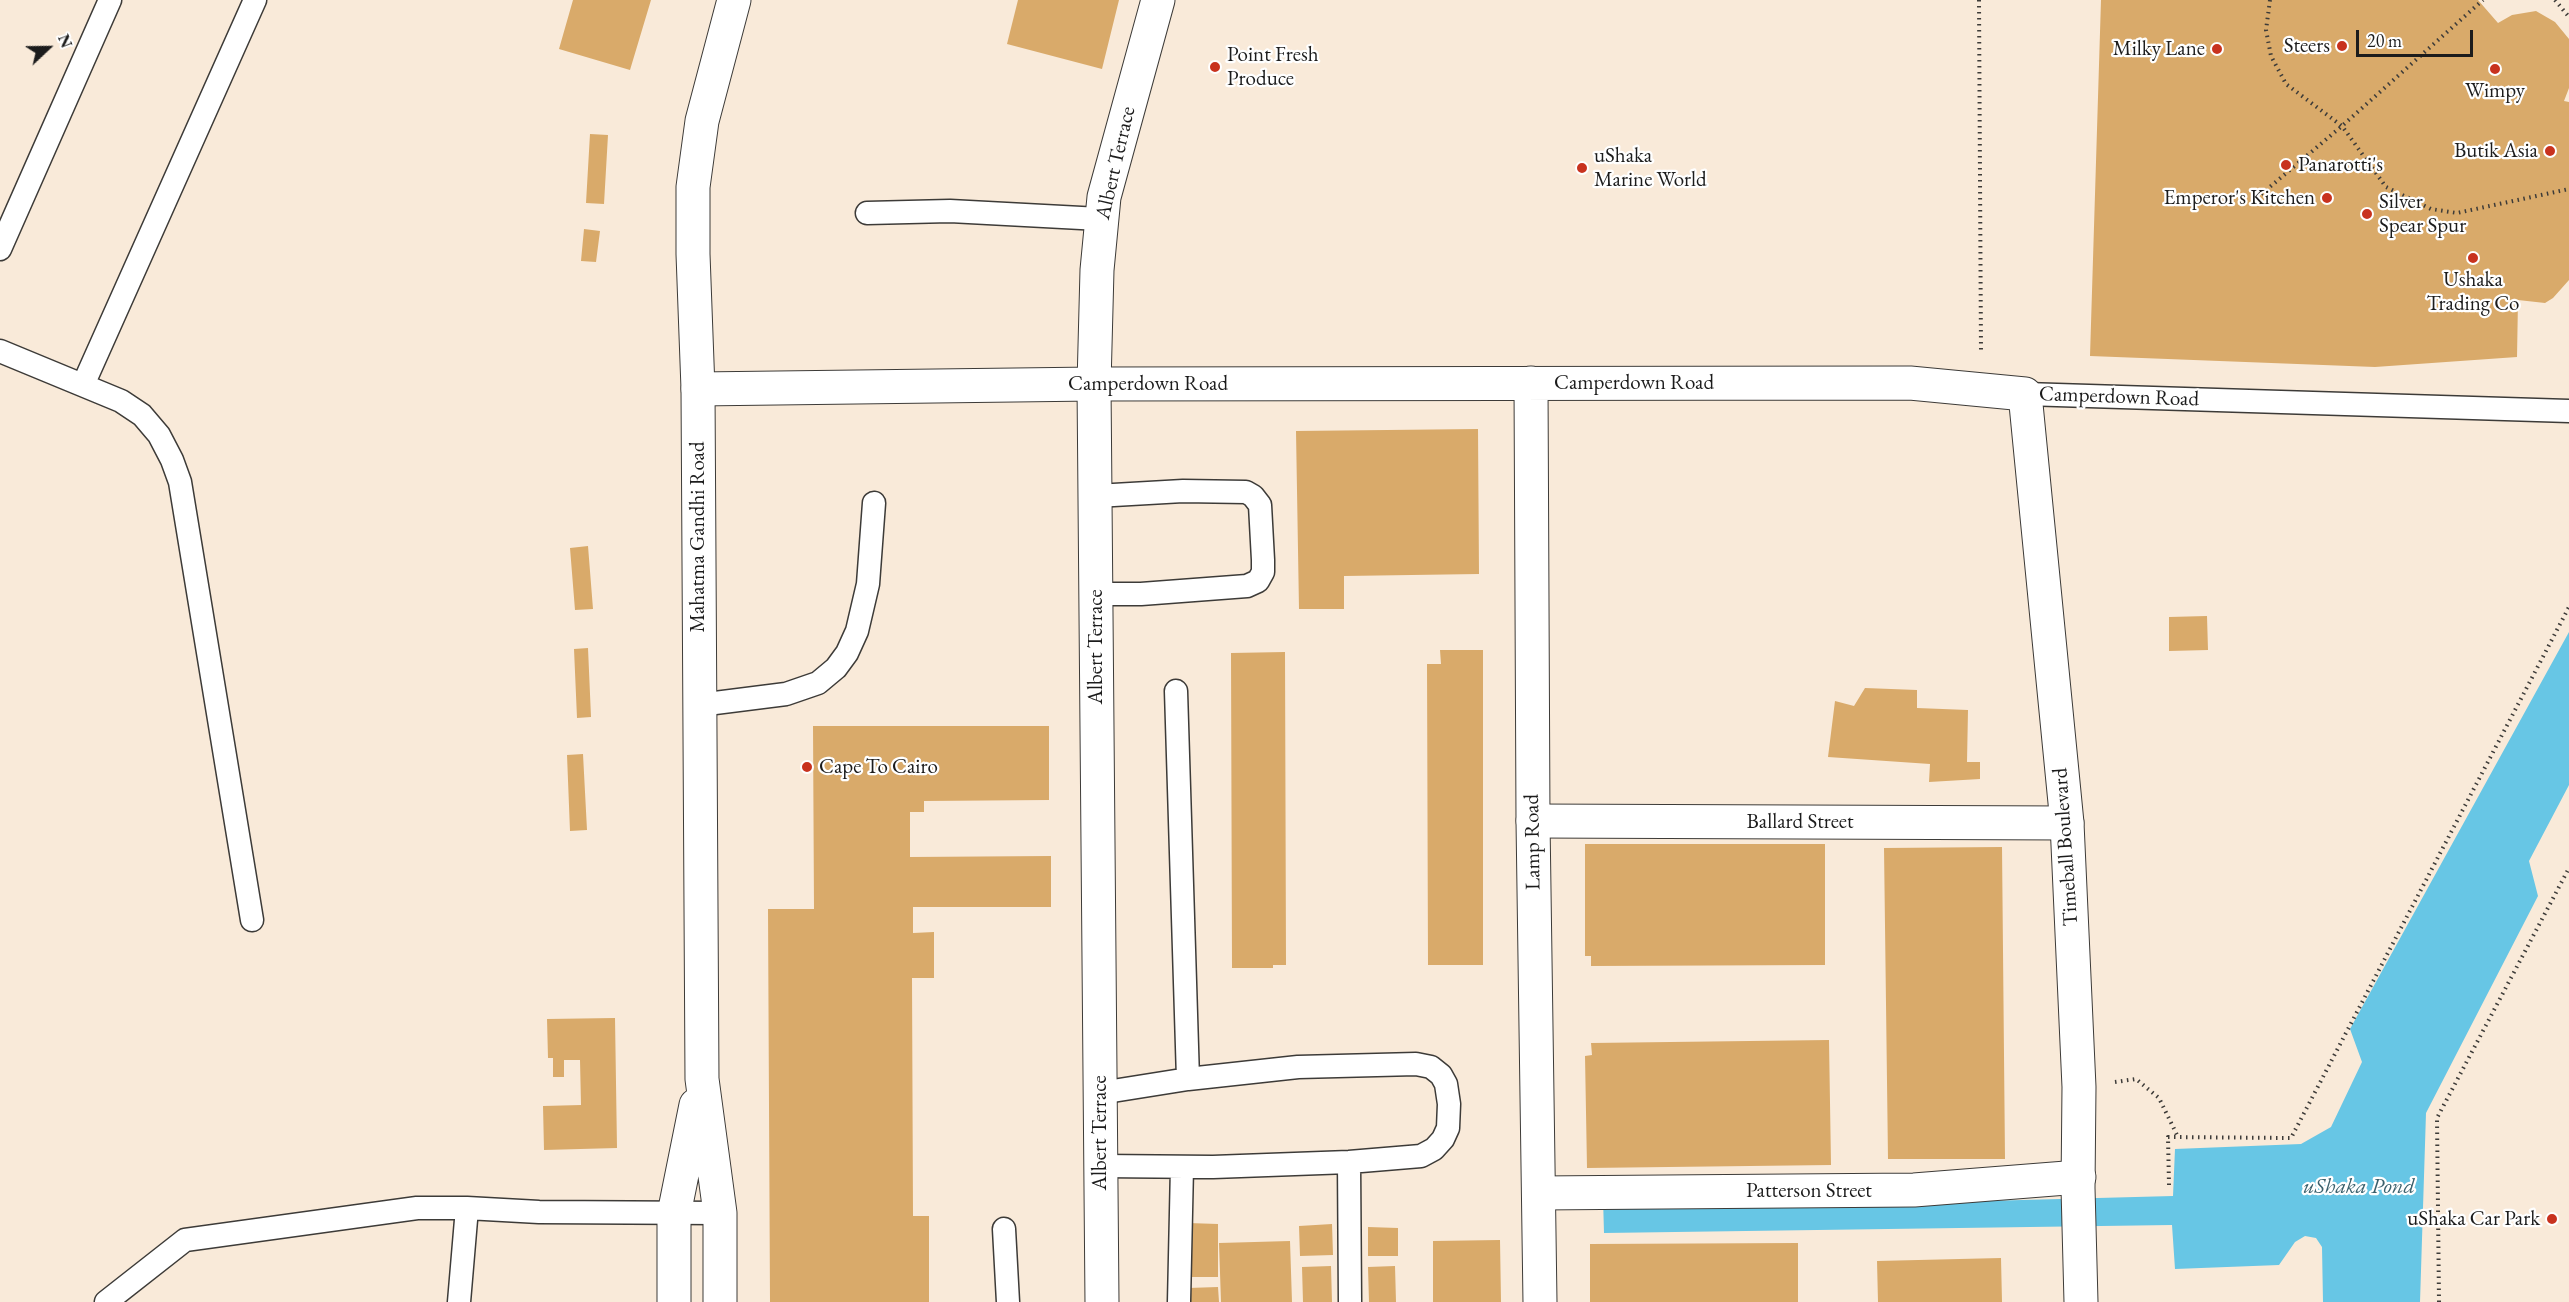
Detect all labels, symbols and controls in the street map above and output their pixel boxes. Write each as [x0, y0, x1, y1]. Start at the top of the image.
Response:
north arrow [18, 18, 78, 78]
scale bar [2359, 18, 2476, 56]
text: 20 m [2367, 29, 2402, 52]
text: N [53, 31, 77, 51]
place label: Steers [2284, 33, 2330, 59]
place label: Milky Lane [2113, 36, 2205, 62]
marker: Steers [2335, 39, 2349, 53]
place label: Point Fresh Produce [1227, 42, 1319, 92]
marker: Milky Lane [2210, 42, 2224, 56]
marker: Point Fresh Produce [1208, 60, 1222, 74]
marker: Wimpy [2488, 62, 2502, 76]
place label: Wimpy [2465, 78, 2525, 104]
street label: Albert Terrace [1091, 104, 1141, 222]
place label: Butik Asia [2454, 138, 2538, 164]
place label: uShaka Marine World [1594, 143, 1707, 193]
marker: Butik Asia [2543, 144, 2557, 158]
place label: Panarotti's [2298, 152, 2383, 178]
marker: Panarotti's [2279, 158, 2293, 172]
marker: uShaka Marine World [1575, 161, 1589, 175]
place label: Emperor's Kitchen [2163, 185, 2315, 211]
place label: Silver Spear Spur [2379, 189, 2466, 239]
marker: Emperor's Kitchen [2320, 191, 2334, 205]
marker: Silver Spear Spur [2360, 207, 2374, 221]
marker: Ushaka Trading Co [2466, 251, 2480, 265]
place label: Ushaka Trading Co [2427, 267, 2519, 317]
street label: Camperdown Road [1554, 370, 1714, 396]
street label: Camperdown Road [1068, 371, 1228, 397]
street label: Camperdown Road [2039, 382, 2199, 412]
street label: Mahatma Gandhi Road [685, 441, 711, 633]
street label: Albert Terrace [1083, 589, 1109, 705]
place label: Cape To Cairo [819, 754, 938, 780]
marker: Cape To Cairo [800, 760, 814, 774]
street label: Timeball Boulevard [2048, 767, 2084, 927]
street label: Lamp Road [1520, 794, 1546, 890]
street label: Ballard Street [1746, 809, 1854, 835]
street label: Albert Terrace [1087, 1075, 1113, 1191]
water label: uShaka Pond [2303, 1174, 2415, 1200]
street label: Patterson Street [1746, 1178, 1872, 1204]
place label: uShaka Car Park [2407, 1206, 2540, 1232]
marker: uShaka Car Park [2545, 1212, 2559, 1226]

